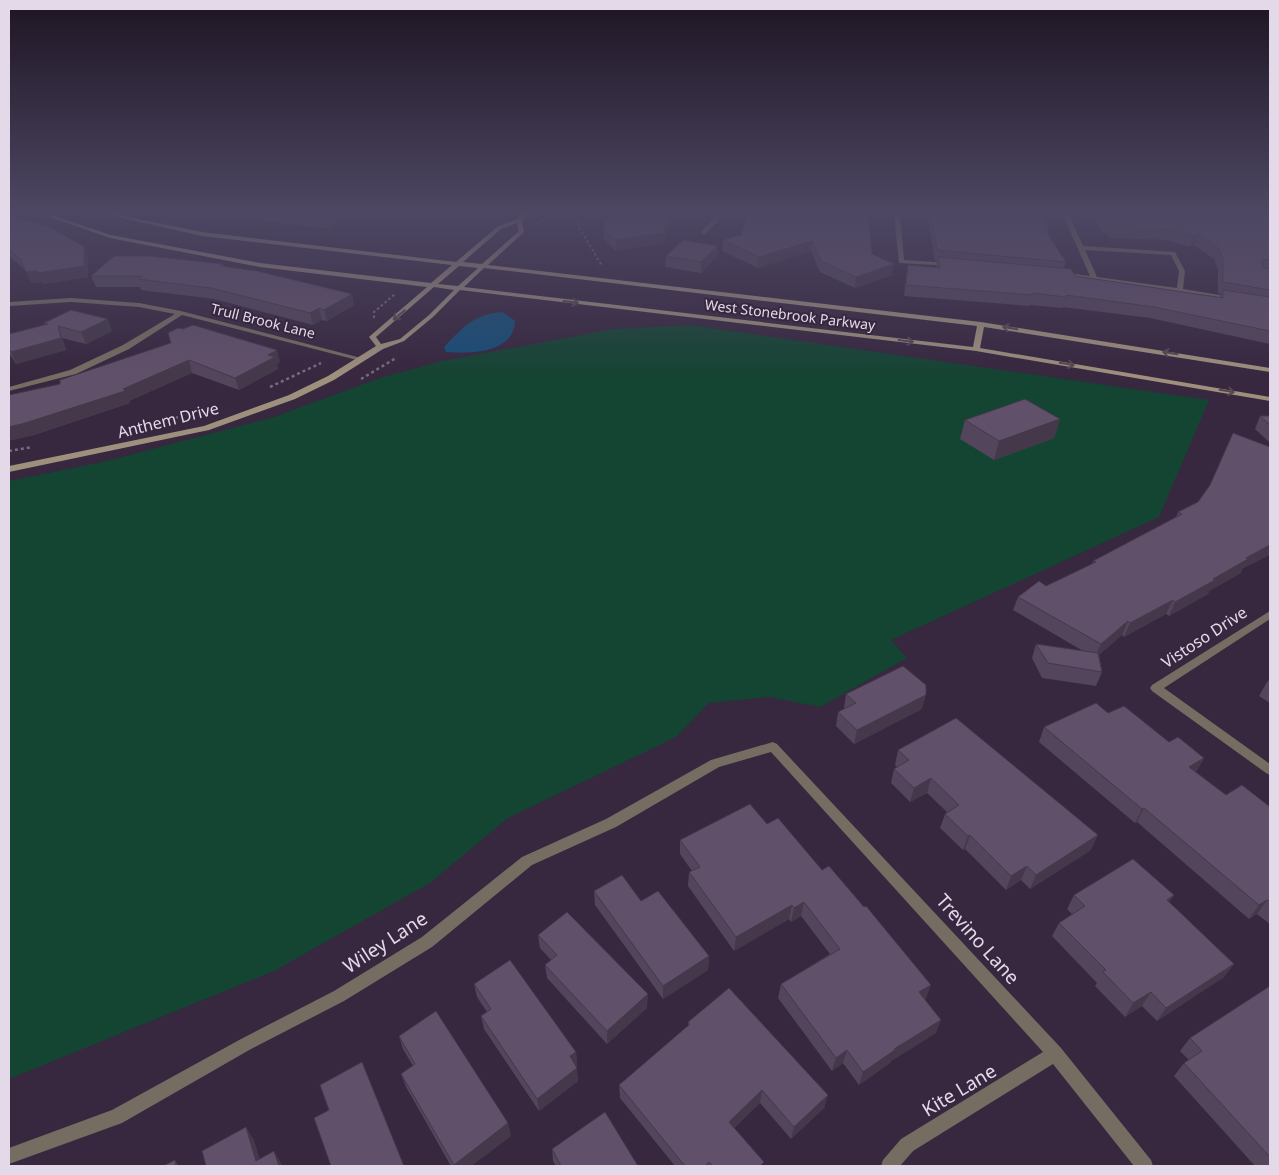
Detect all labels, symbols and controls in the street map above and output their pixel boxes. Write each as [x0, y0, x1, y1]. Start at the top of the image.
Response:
street label: West Stonebrook Parkway [704, 295, 877, 334]
one-way arrow [563, 297, 579, 307]
street label: Trull Brook Lane [209, 298, 317, 343]
one-way arrow [393, 309, 406, 320]
one-way arrow [1002, 323, 1018, 333]
one-way arrow [898, 336, 914, 346]
one-way arrow [1163, 348, 1179, 358]
one-way arrow [1059, 360, 1075, 370]
one-way arrow [1219, 386, 1235, 396]
street label: Anthem Drive [115, 397, 221, 443]
street label: Vistoso Drive [1157, 601, 1251, 673]
street label: Trevino Lane [930, 888, 1026, 990]
street label: Wiley Lane [338, 905, 432, 979]
street label: Kite Lane [917, 1058, 1001, 1122]

